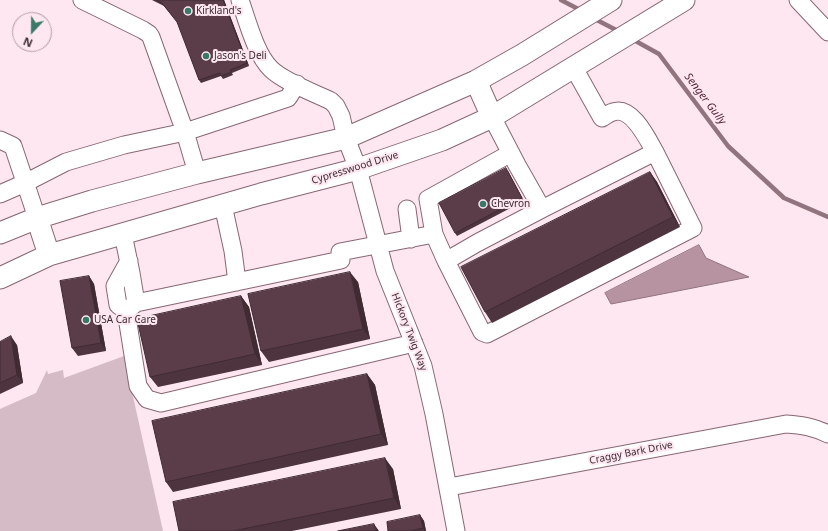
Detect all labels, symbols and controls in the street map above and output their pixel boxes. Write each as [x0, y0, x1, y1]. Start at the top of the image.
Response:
place label: Kirkland's [196, 5, 241, 17]
marker: Kirkland's [183, 6, 193, 16]
north arrow [12, 12, 52, 52]
text: N [21, 34, 35, 51]
place label: Jason's Deli [214, 50, 267, 62]
marker: Jason's Deli [201, 51, 211, 61]
water label: Senger Gully [681, 71, 729, 127]
street label: Cypresswood Drive [310, 149, 400, 187]
place label: Chevron [491, 198, 530, 210]
marker: Chevron [478, 199, 488, 209]
street label: Hickory Twig Way [389, 291, 429, 373]
place label: USA Car Care [94, 314, 156, 326]
marker: USA Car Care [81, 315, 91, 325]
street label: Craggy Bark Drive [588, 439, 674, 467]

